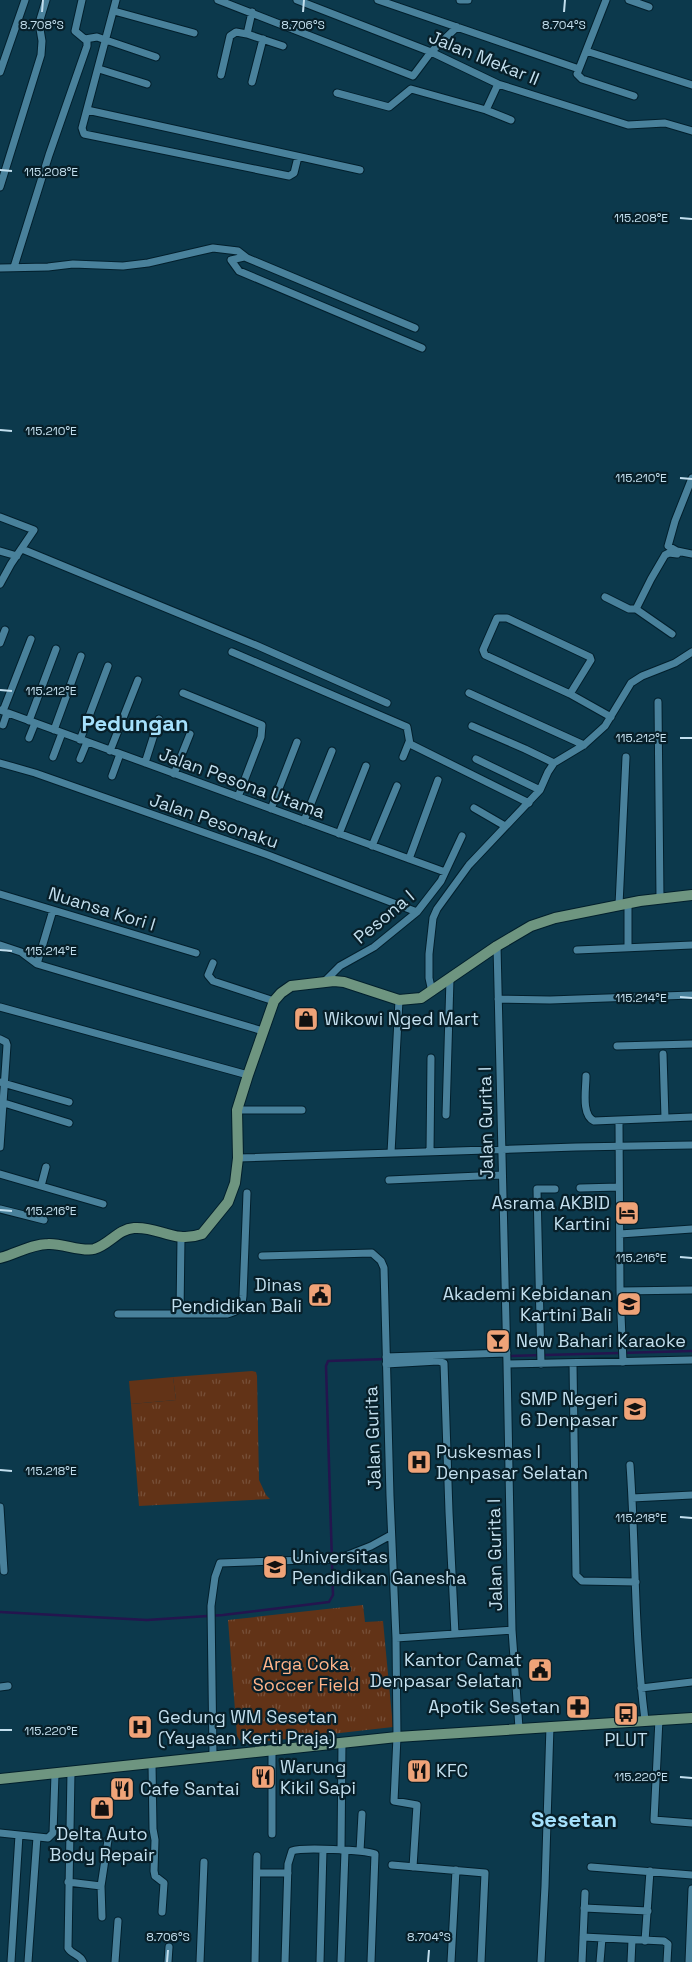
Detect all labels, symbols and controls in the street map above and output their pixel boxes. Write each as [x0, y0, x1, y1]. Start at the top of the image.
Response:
text: 8.708°S [20, 17, 64, 33]
text: 8.706°S [281, 17, 325, 33]
text: 8.704°S [542, 17, 586, 33]
street label: Jalan Mekar II [426, 25, 543, 90]
text: 115.208°E [24, 164, 78, 180]
text: 115.208°E [614, 210, 668, 226]
text: 115.210°E [25, 423, 77, 439]
text: 115.210°E [615, 470, 667, 486]
text: 115.212°E [25, 683, 77, 699]
district label: Pedungan [81, 709, 189, 737]
text: 115.212°E [615, 730, 667, 746]
street label: Jalan Pesona Utama [156, 742, 328, 823]
street label: Jalan Pesonaku [147, 788, 282, 853]
street label: Nuansa Kori I [46, 881, 158, 936]
street label: Pesona I [349, 885, 419, 949]
text: 115.214°E [25, 943, 77, 959]
text: 115.214°E [615, 990, 667, 1006]
shop icon: Wikowi Nged Mart [293, 1006, 319, 1032]
place label: Wikowi Nged Mart [324, 1007, 479, 1030]
street label: Jalan Gurita I [473, 1066, 498, 1180]
place label: Asrama AKBID Kartini [492, 1191, 610, 1235]
hotel icon: Asrama AKBID Kartini [614, 1200, 640, 1226]
text: 115.216°E [25, 1203, 77, 1219]
text: 115.216°E [615, 1250, 667, 1266]
place label: Dinas Pendidikan Bali [171, 1273, 302, 1317]
public building icon: Dinas Pendidikan Bali [307, 1282, 333, 1308]
place label: Akademi Kebidanan Kartini Bali [443, 1282, 612, 1326]
school or university icon: Akademi Kebidanan Kartini Bali [616, 1291, 642, 1317]
bar icon: New Bahari Karaoke [485, 1328, 511, 1354]
place label: New Bahari Karaoke [516, 1329, 686, 1352]
street label: Jalan Gurita [359, 1386, 386, 1490]
place label: SMP Negeri 6 Denpasar [520, 1387, 618, 1431]
school or university icon: SMP Negeri 6 Denpasar [622, 1396, 648, 1422]
place label: Puskesmas I Denpasar Selatan [436, 1440, 588, 1484]
hospital icon: Puskesmas I Denpasar Selatan [406, 1449, 432, 1475]
text: 115.218°E [25, 1463, 77, 1479]
street label: Jalan Gurita I [482, 1498, 507, 1612]
text: 115.218°E [615, 1510, 667, 1526]
place label: Universitas Pendidikan Ganesha [292, 1545, 467, 1589]
school or university icon: Universitas Pendidikan Ganesha [262, 1554, 288, 1580]
place label: Kantor Camat Denpasar Selatan [370, 1648, 522, 1692]
park label: Arga Coka Soccer Field [253, 1652, 359, 1696]
public building icon: Kantor Camat Denpasar Selatan [527, 1657, 553, 1683]
pharmacy icon: Apotik Sesetan [565, 1694, 591, 1720]
place label: Apotik Sesetan [428, 1695, 560, 1718]
bus stop icon: PLUT [613, 1701, 639, 1727]
place label: Gedung WM Sesetan (Yayasan Kerti Praja) [158, 1705, 337, 1749]
hospital icon: Gedung WM Sesetan (Yayasan Kerti Praja) [127, 1714, 153, 1740]
text: 115.220°E [24, 1723, 78, 1739]
place label: PLUT [605, 1728, 648, 1751]
place label: Warung Kikil Sapi [280, 1755, 356, 1799]
restaurant icon: KFC [406, 1758, 432, 1784]
place label: KFC [436, 1759, 468, 1782]
restaurant icon: Warung Kikil Sapi [250, 1764, 276, 1790]
text: 115.220°E [614, 1769, 668, 1785]
restaurant icon: Cafe Santai [109, 1776, 135, 1802]
place label: Cafe Santai [140, 1777, 239, 1800]
shop icon: Delta Auto Body Repair [89, 1795, 115, 1821]
district label: Sesetan [531, 1805, 617, 1833]
place label: Delta Auto Body Repair [49, 1822, 155, 1866]
text: 8.706°S [146, 1929, 190, 1945]
text: 8.704°S [407, 1929, 451, 1945]

